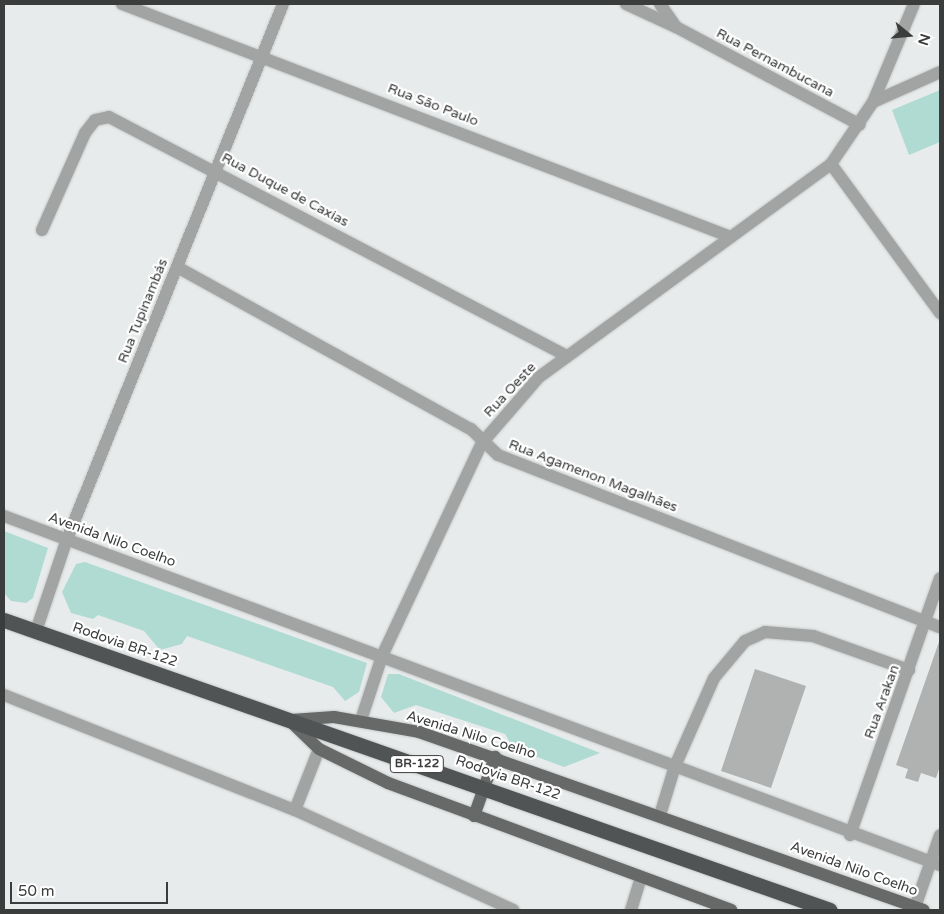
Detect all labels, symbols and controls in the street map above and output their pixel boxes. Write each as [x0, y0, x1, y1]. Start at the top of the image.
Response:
north arrow [884, 10, 934, 60]
street label: Rua Pernambucana [713, 25, 837, 101]
text: N [914, 32, 934, 47]
street label: Rua São Paulo [385, 80, 481, 130]
street label: Rua Duque de Caxias [219, 149, 351, 231]
street label: Rua Tupinambás [114, 256, 172, 366]
street label: Rua Oeste [480, 359, 540, 421]
street label: Rua Agamenon Magalhães [506, 436, 680, 516]
street label: Avenida Nilo Coelho [46, 509, 178, 571]
street label: Rodovia BR-122 [70, 619, 180, 671]
street label: Rua Arakan [861, 663, 903, 741]
street label: Avenida Nilo Coelho [404, 707, 538, 763]
street label: Rodovia BR-122 [453, 752, 563, 804]
road number: BR-122 [390, 754, 444, 774]
street label: Avenida Nilo Coelho [788, 838, 920, 900]
scale bar [12, 872, 170, 904]
text: 50 m [18, 882, 55, 900]

